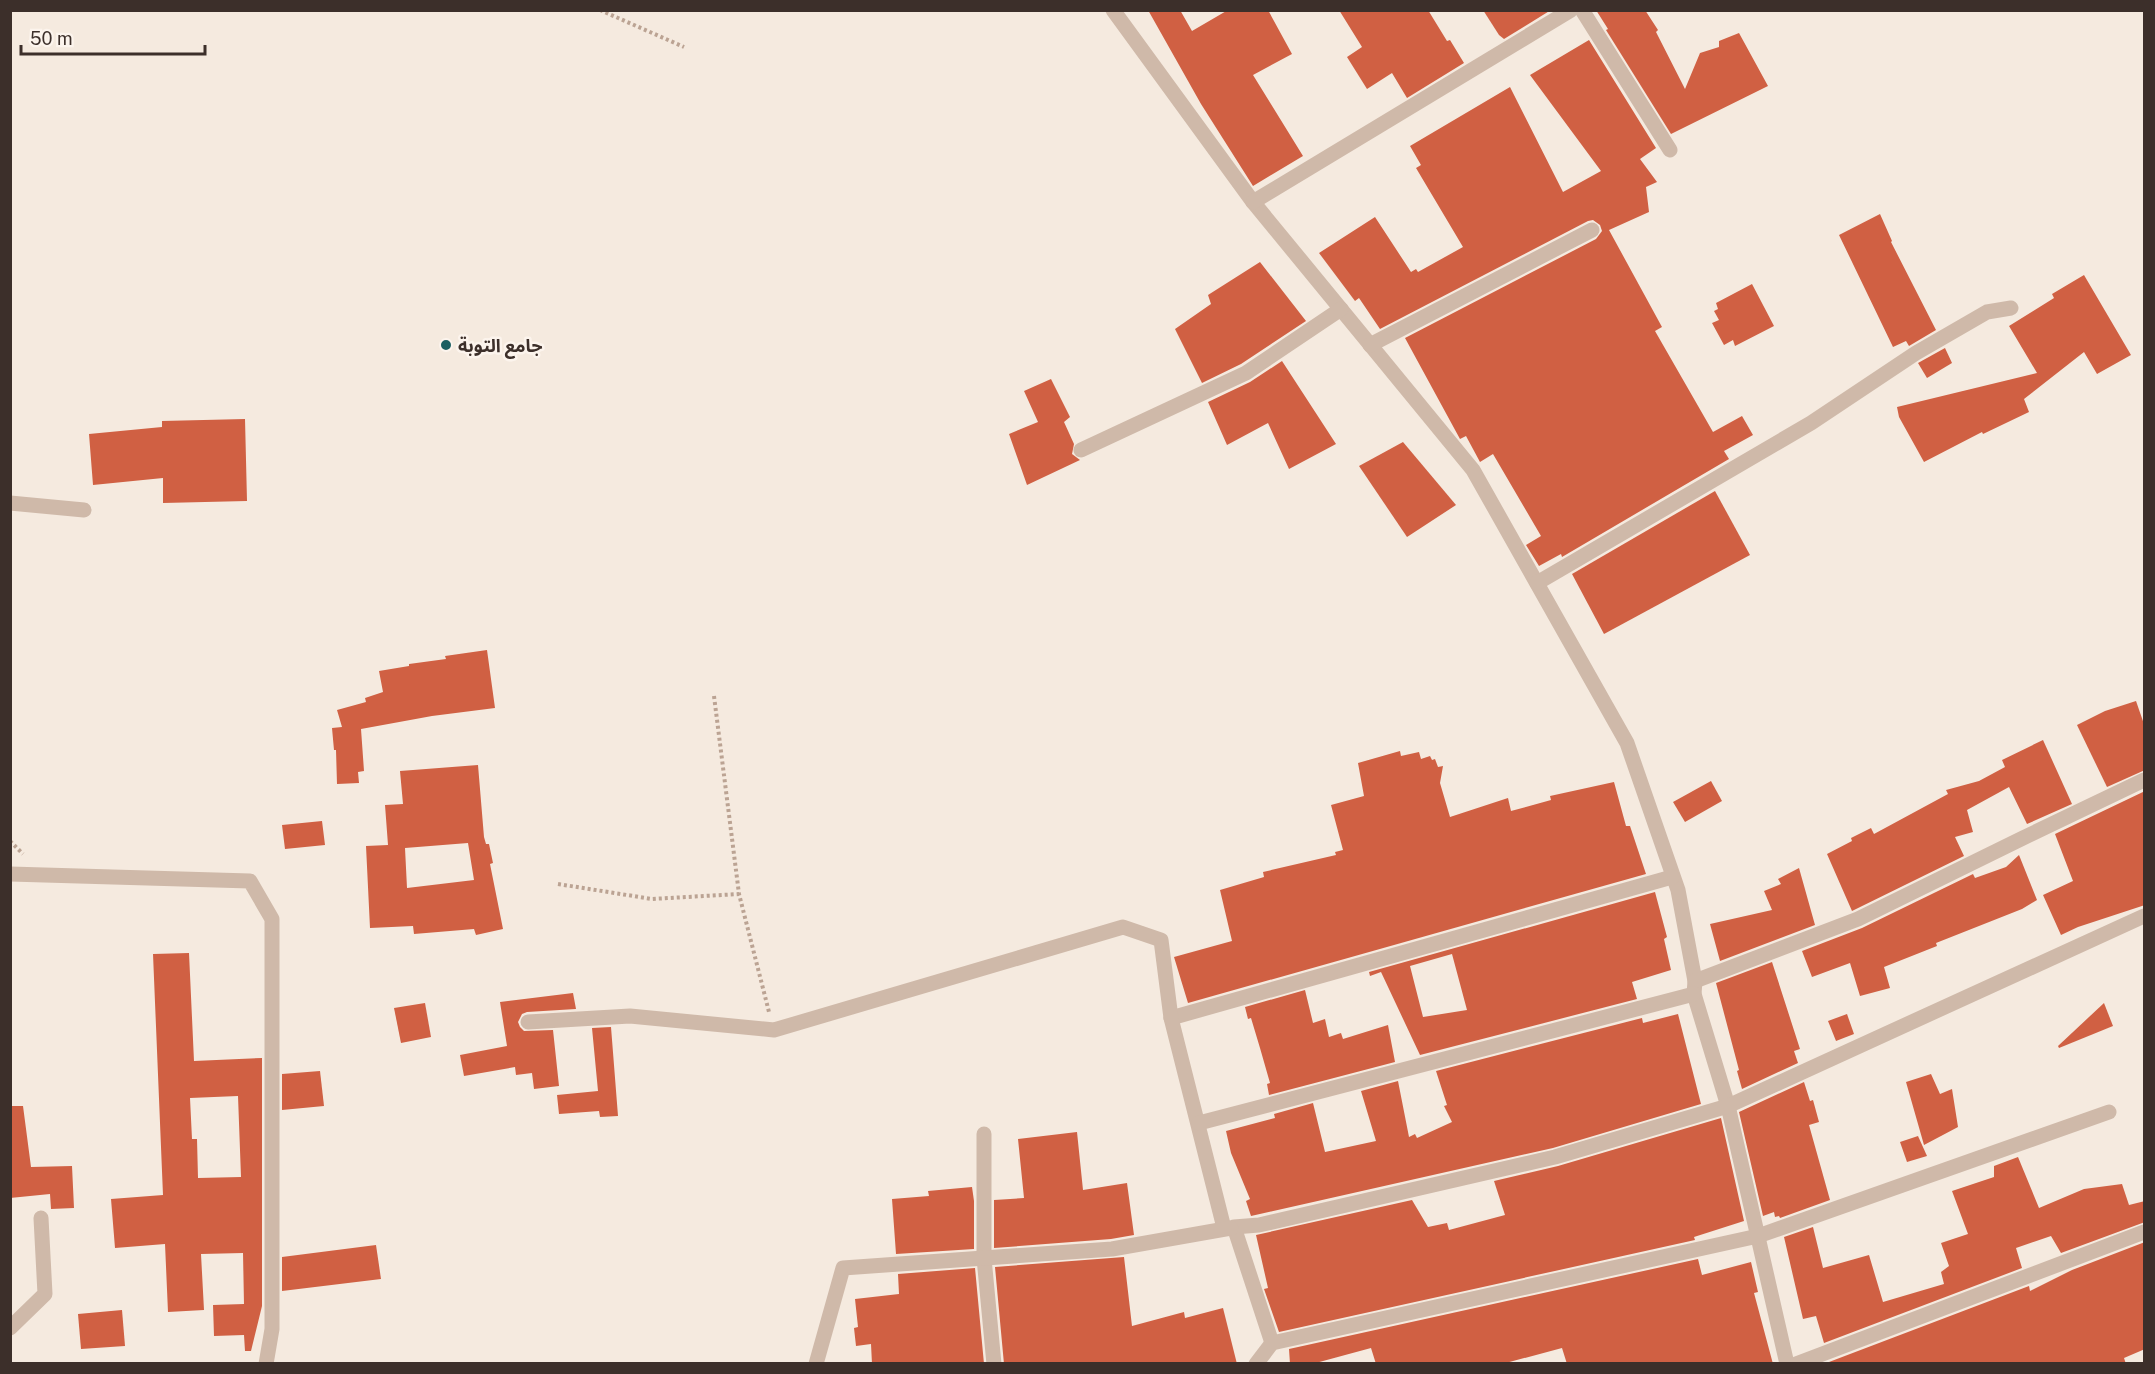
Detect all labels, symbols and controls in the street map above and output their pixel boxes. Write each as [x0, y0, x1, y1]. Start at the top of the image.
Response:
scale bar [21, 18, 206, 56]
text: 50 m [30, 28, 73, 49]
place label: جامع التوبة [458, 335, 543, 359]
marker: جامع التوبة [439, 338, 453, 352]

